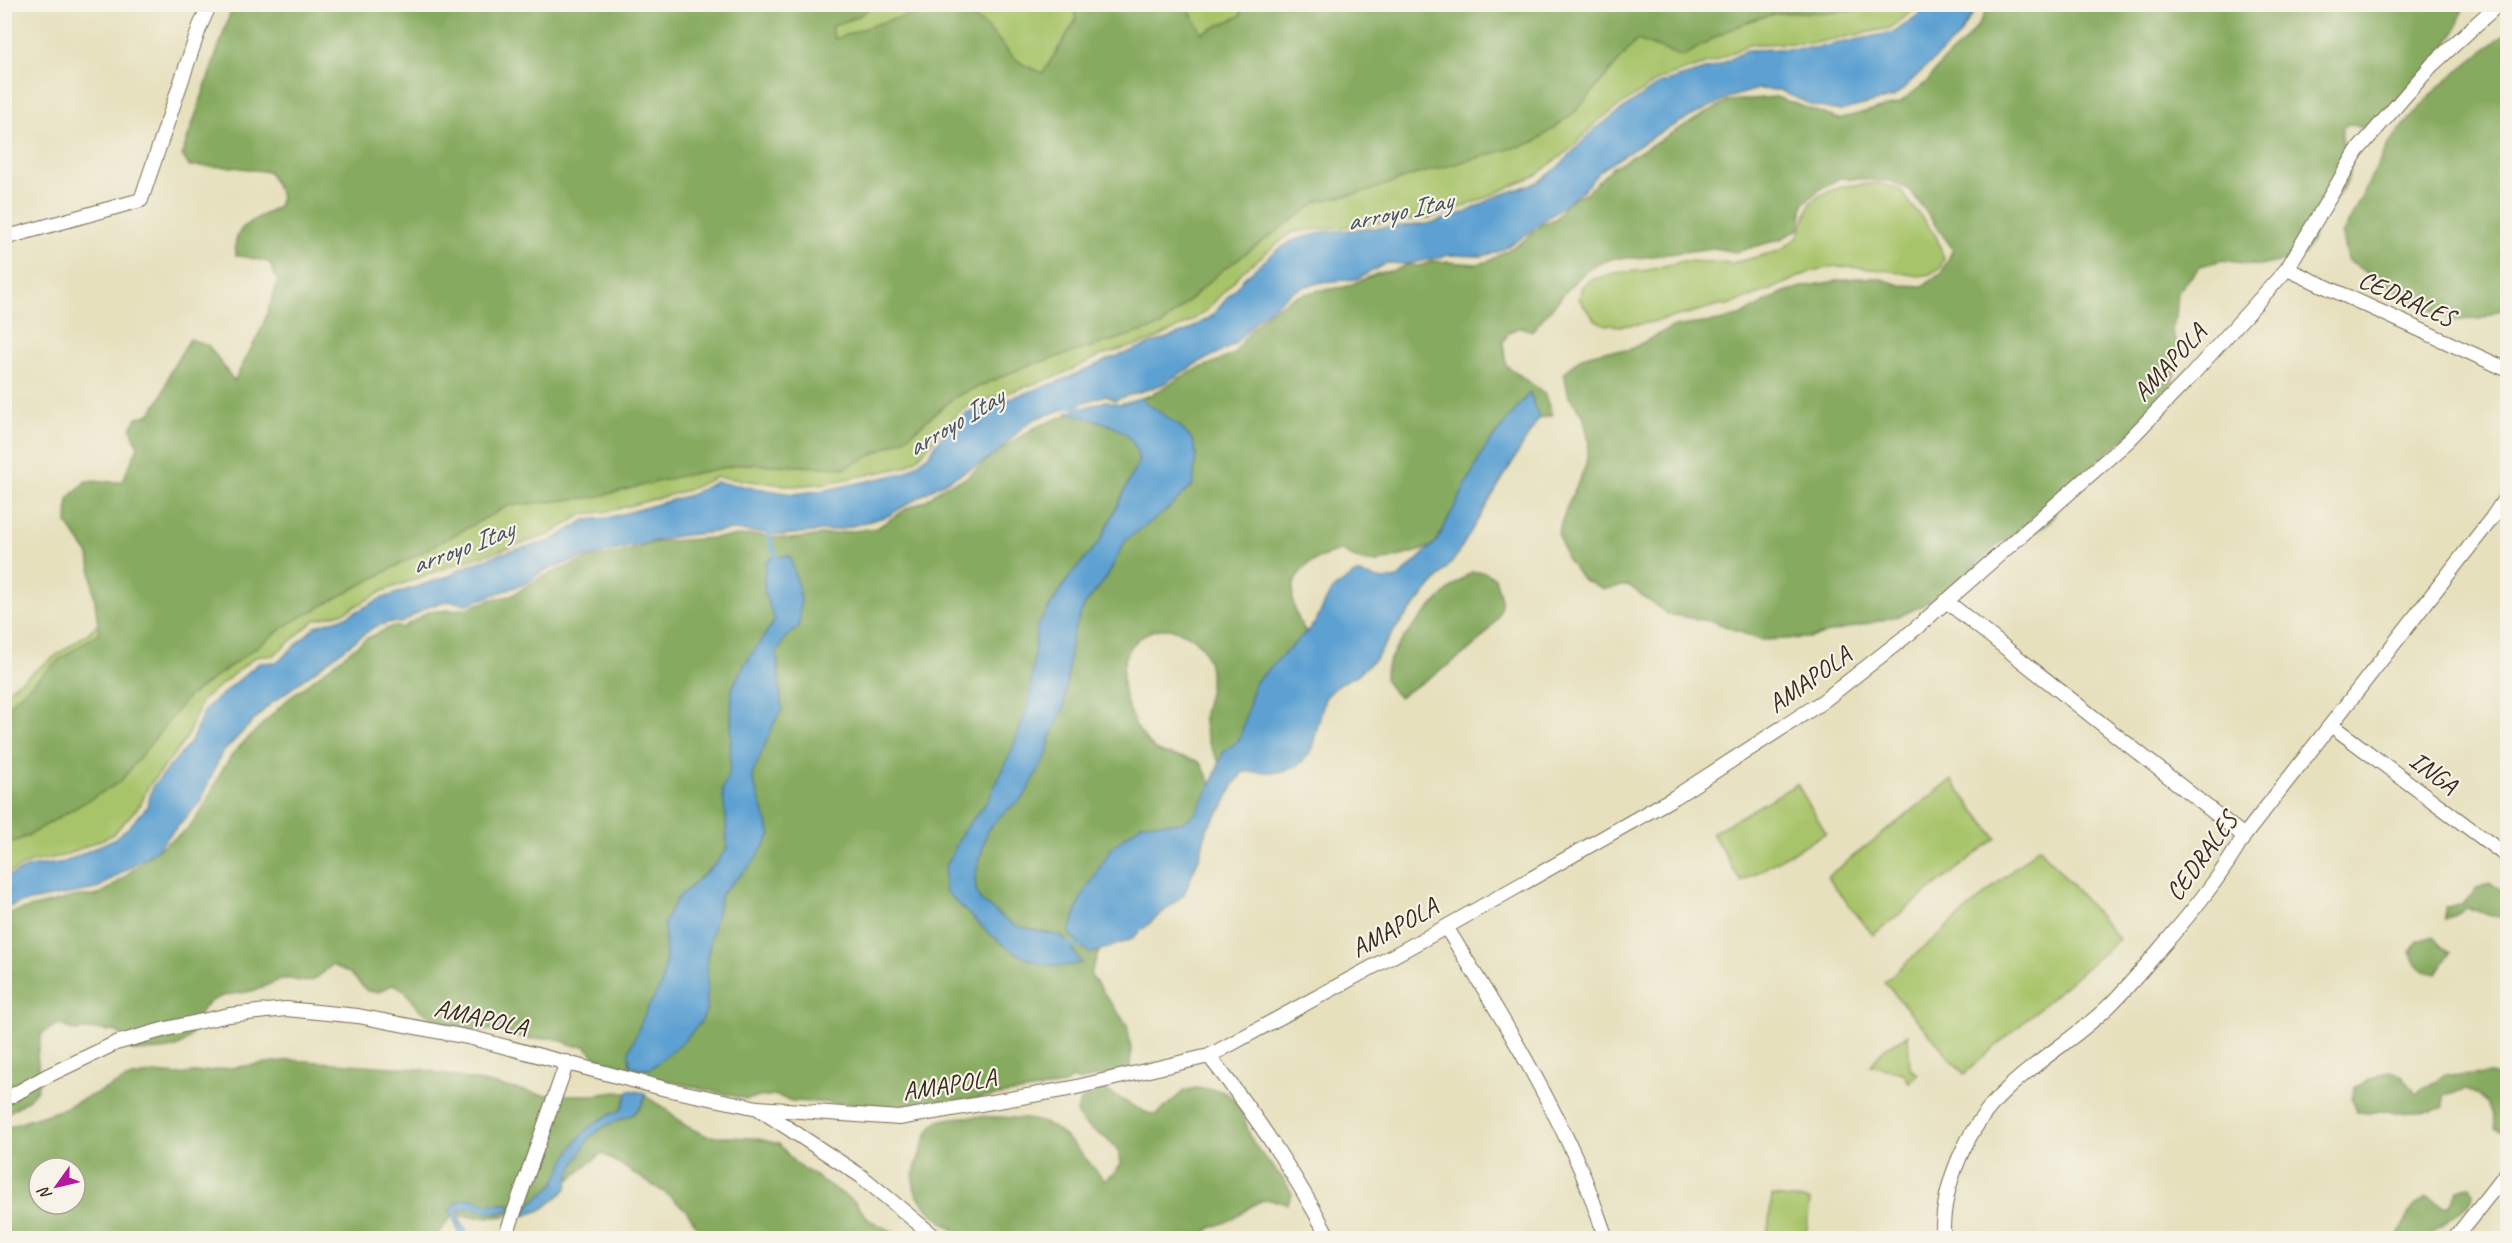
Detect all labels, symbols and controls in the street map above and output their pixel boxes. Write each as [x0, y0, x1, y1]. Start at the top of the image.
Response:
water label: arroyo Itay [1343, 182, 1460, 239]
street label: CEDRALES [2354, 263, 2463, 336]
street label: AMAPOLA [2125, 315, 2215, 408]
water label: arroyo Itay [900, 377, 1014, 464]
water label: arroyo Itay [406, 510, 523, 582]
street label: AMAPOLA [1761, 638, 1859, 720]
street label: INGA [2403, 744, 2465, 802]
street label: CEDRALES [2158, 803, 2247, 907]
street label: AMAPOLA [1345, 889, 1445, 965]
street label: AMAPOLA [431, 991, 532, 1045]
street label: AMAPOLA [900, 1061, 1000, 1108]
north arrow [27, 1156, 87, 1216]
text: N [33, 1182, 56, 1204]

